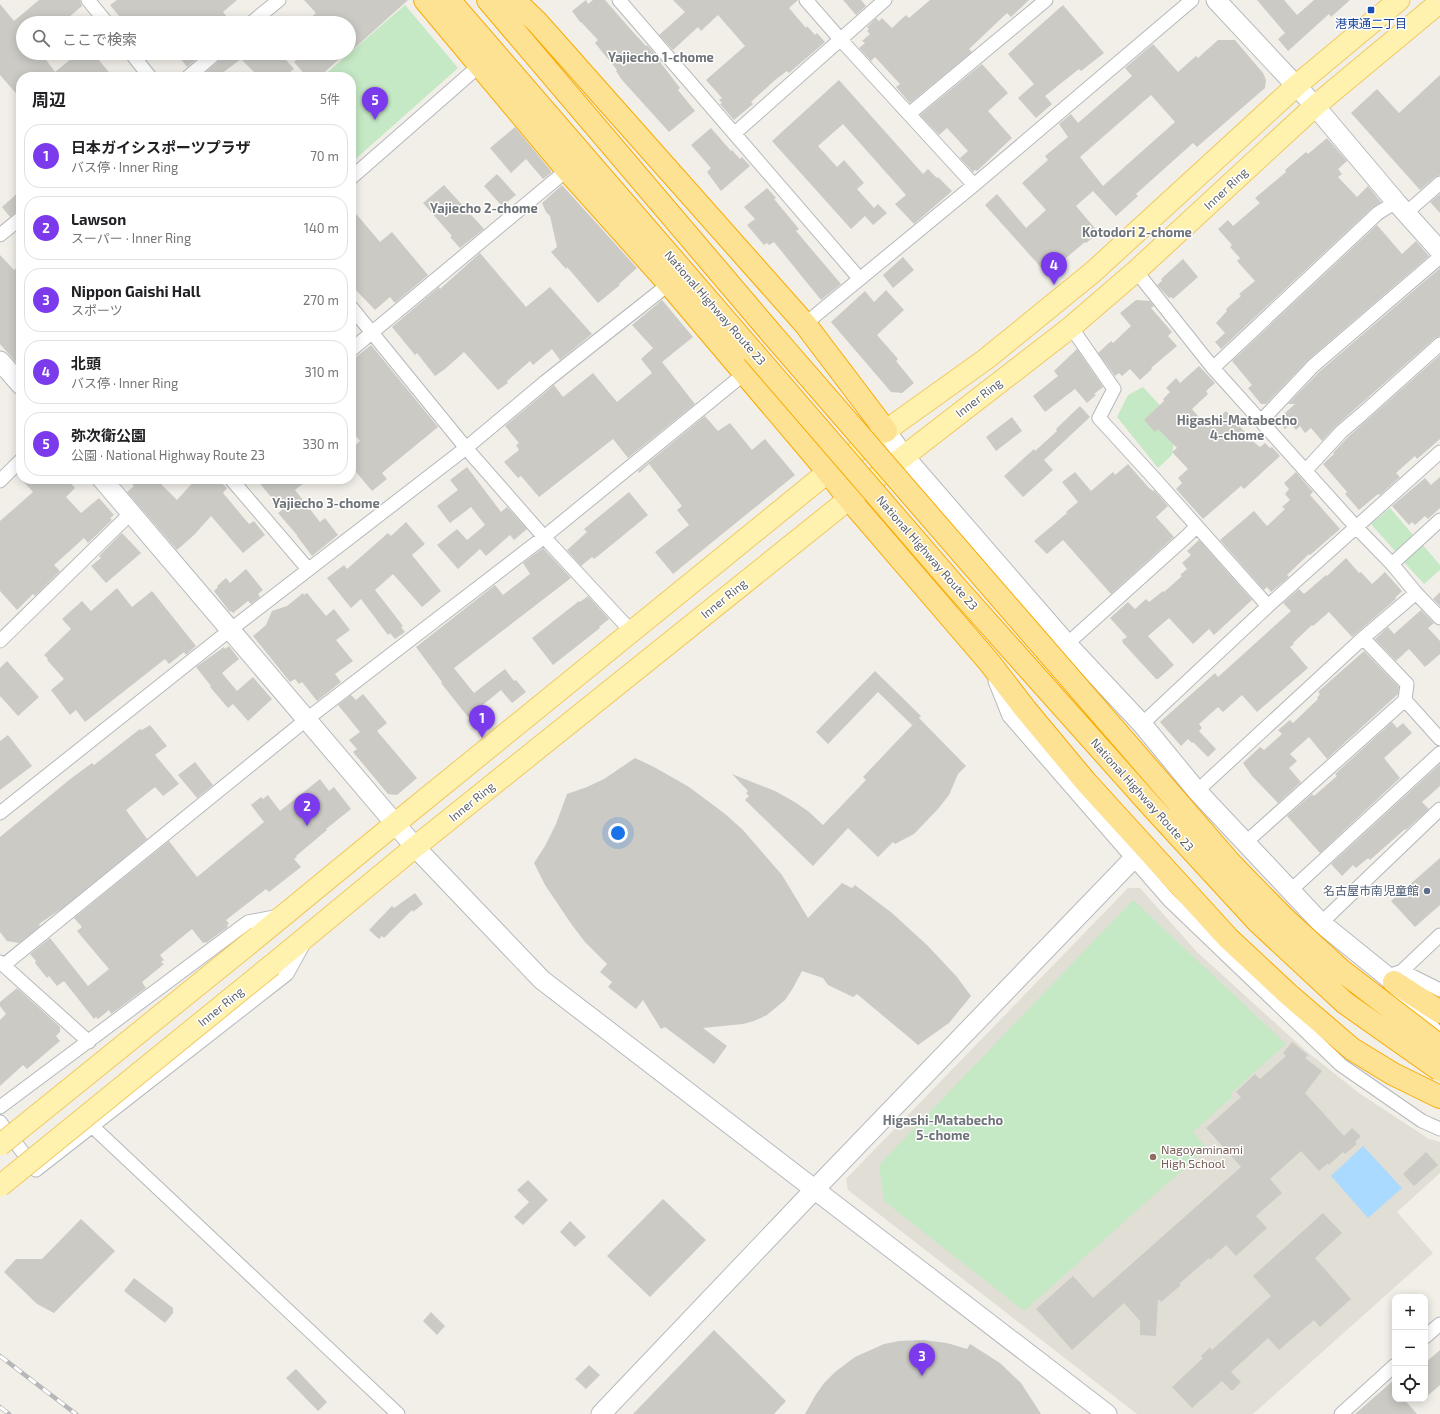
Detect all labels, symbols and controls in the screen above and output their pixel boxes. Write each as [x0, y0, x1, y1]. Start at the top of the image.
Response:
marker: 港東通二丁目 [1366, 5, 1376, 15]
search box [16, 16, 356, 60]
place label: 港東通二丁目 [1335, 16, 1407, 30]
icon: search [30, 27, 52, 49]
text: ここで検索 [62, 30, 137, 48]
district label: Yajiecho 1-chome [608, 49, 714, 65]
pin: 5 [362, 87, 388, 120]
text: 周辺 [32, 89, 66, 109]
text: 5件 [320, 91, 340, 107]
text: 日本ガイシスポーツプラザ [71, 138, 251, 156]
text: 1 [43, 148, 49, 164]
text: 70 m [310, 148, 339, 164]
text: バス停 · Inner Ring [71, 159, 178, 175]
street label: Inner Ring [1200, 164, 1250, 212]
district label: Yajiecho 2-chome [430, 200, 538, 216]
text: Lawson [71, 210, 126, 228]
text: 2 [42, 220, 50, 236]
text: 140 m [304, 220, 339, 236]
district label: Kotodori 2-chome [1082, 224, 1192, 240]
text: スーパー · Inner Ring [71, 230, 191, 246]
street label: National Highway Route 23 [662, 247, 769, 367]
pin: 4 [1041, 252, 1067, 285]
text: Nippon Gaishi Hall [71, 282, 201, 300]
text: 3 [42, 292, 50, 308]
text: 270 m [303, 292, 339, 308]
text: スポーツ [71, 302, 123, 318]
text: 北頭 [71, 354, 101, 372]
text: 4 [42, 364, 50, 380]
text: 310 m [304, 364, 339, 380]
text: バス停 · Inner Ring [71, 375, 178, 391]
street label: Inner Ring [952, 375, 1005, 420]
district label: Higashi-Matabecho 4-chome [1177, 412, 1298, 443]
text: 弥次衛公園 [71, 426, 146, 444]
text: 5 [42, 436, 50, 452]
text: 330 m [302, 436, 339, 452]
text: 公園 · National Highway Route 23 [71, 447, 265, 463]
street label: National Highway Route 23 [874, 492, 981, 612]
district label: Yajiecho 3-chome [272, 495, 380, 511]
street label: Inner Ring [698, 575, 749, 621]
pin: 1 [469, 705, 495, 738]
street label: National Highway Route 23 [1088, 735, 1197, 854]
street label: Inner Ring [446, 778, 497, 824]
pin: 2 [294, 793, 320, 826]
your location [608, 823, 628, 843]
place label: 名古屋市南児童館 [1323, 883, 1419, 897]
marker: 名古屋市南児童館 [1422, 886, 1432, 896]
street label: Inner Ring [195, 983, 246, 1029]
district label: Higashi-Matabecho 5-chome [883, 1112, 1004, 1143]
place label: Nagoyaminami High School [1161, 1142, 1243, 1170]
marker: Nagoyaminami High School [1148, 1152, 1158, 1162]
map controls [1392, 1294, 1428, 1402]
button: + [1392, 1294, 1428, 1330]
button: − [1392, 1330, 1428, 1366]
pin: 3 [909, 1343, 935, 1376]
button: locate [1392, 1366, 1428, 1402]

